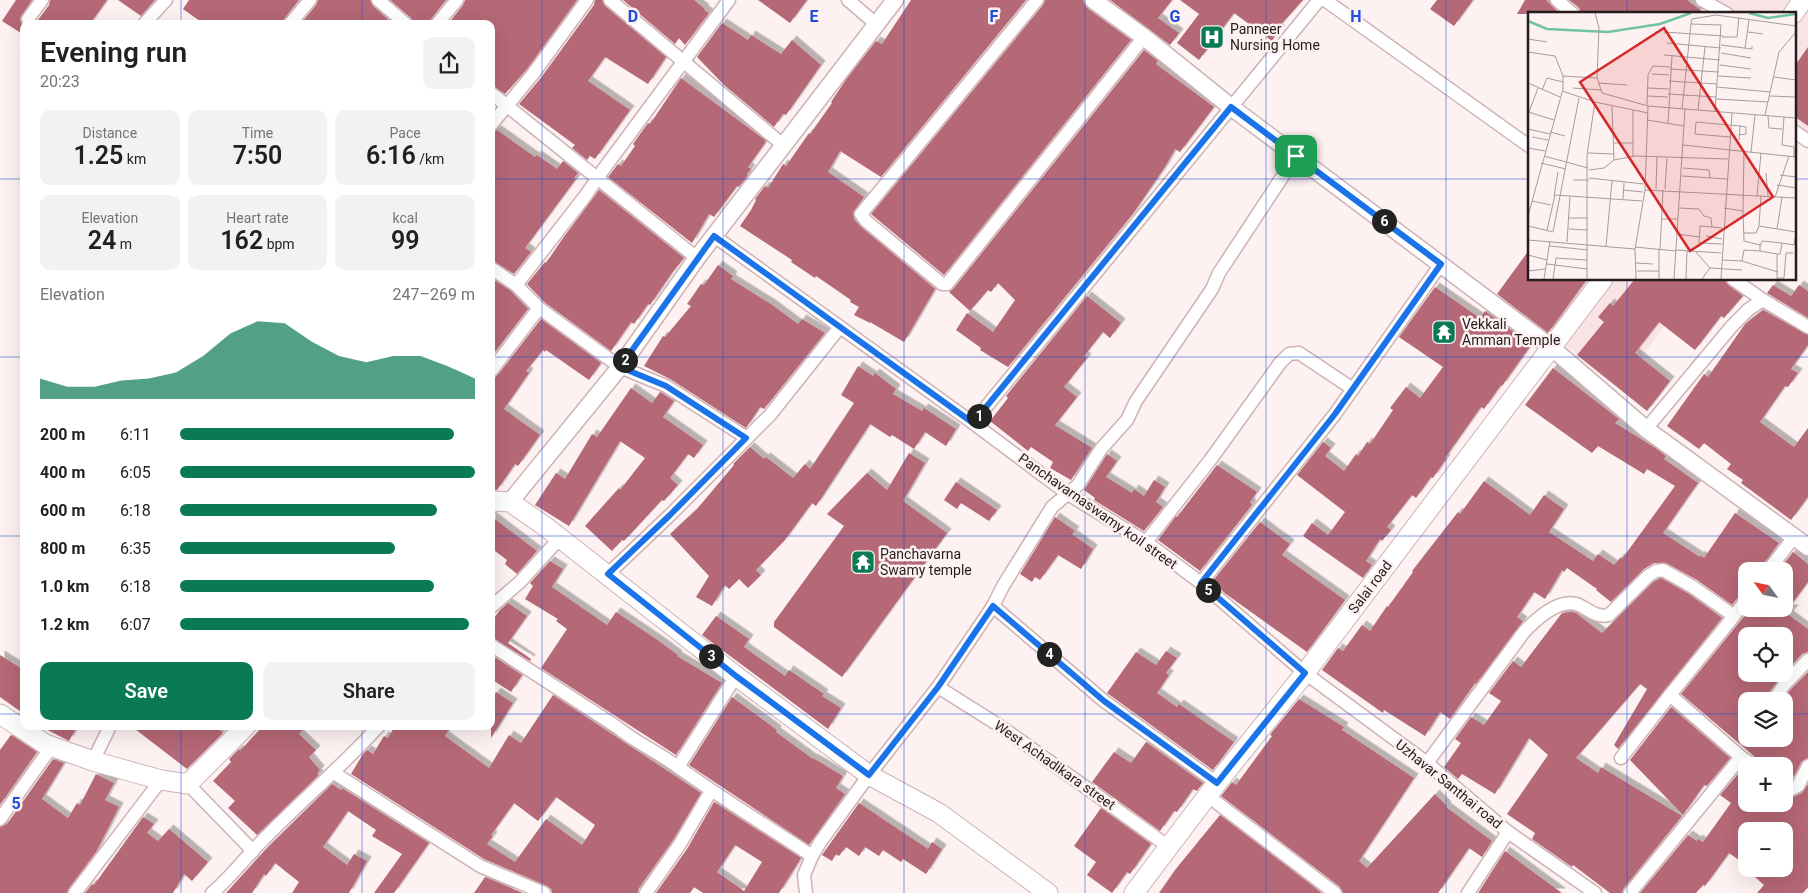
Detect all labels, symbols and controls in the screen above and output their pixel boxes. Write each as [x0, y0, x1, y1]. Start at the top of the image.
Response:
text: D [628, 7, 638, 26]
text: E [810, 7, 819, 26]
text: F [990, 7, 999, 26]
text: G [1170, 7, 1181, 26]
text: H [1350, 7, 1362, 26]
inset map [1528, 12, 1796, 280]
place label: Panneer Nursing Home [1230, 21, 1320, 53]
hospital icon: Panneer Nursing Home [1199, 24, 1225, 50]
text: Evening run [40, 36, 187, 69]
button: share [423, 37, 475, 89]
text: 20:23 [40, 72, 80, 91]
text: Distance [83, 125, 137, 141]
text: Time [242, 125, 273, 141]
text: Pace [390, 125, 421, 141]
pin [1275, 135, 1317, 177]
text: 1.25 [73, 141, 123, 170]
text: 7:50 [233, 141, 282, 170]
text: 6:16 [366, 141, 416, 170]
icon: arrive [1282, 142, 1310, 170]
text: km [123, 151, 146, 167]
text: /km [416, 151, 444, 167]
pin: 6 [1372, 208, 1396, 234]
text: Elevation [81, 210, 138, 226]
text: Heart rate [226, 210, 289, 226]
text: kcal [393, 210, 418, 226]
text: 6 [1380, 213, 1389, 229]
text: 24 [88, 226, 116, 255]
text: 162 [220, 226, 263, 255]
text: 99 [391, 226, 419, 255]
text: m [116, 236, 132, 252]
text: bpm [263, 236, 295, 252]
text: Elevation [40, 285, 105, 304]
text: 247–269 m [393, 285, 475, 304]
place label: Vekkali Amman Temple [1462, 316, 1560, 348]
temple icon: Vekkali Amman Temple [1431, 319, 1457, 345]
pin: 2 [612, 348, 638, 372]
text: 2 [621, 352, 630, 368]
pin: 1 [966, 404, 992, 428]
text: 1 [975, 408, 984, 424]
text: 200 m [40, 425, 85, 444]
text: 6:11 [120, 425, 151, 444]
street label: Panchavarnaswamy koil street [1016, 450, 1181, 572]
text: 400 m [40, 463, 85, 482]
text: 6:05 [120, 463, 151, 482]
text: 600 m [40, 501, 85, 520]
text: 6:18 [120, 501, 151, 520]
text: 800 m [40, 539, 85, 558]
text: 6:35 [120, 539, 151, 558]
place label: Panchavarna Swamy temple [880, 546, 972, 578]
temple icon: Panchavarna Swamy temple [850, 549, 876, 575]
street label: Salai road [1345, 557, 1395, 617]
north arrow [1738, 562, 1792, 618]
map controls [1738, 562, 1793, 877]
text: 1.0 km [40, 577, 89, 596]
text: 6:18 [120, 577, 151, 596]
pin: 5 [1196, 578, 1220, 602]
text: 5 [1204, 582, 1213, 598]
text: 1.2 km [40, 615, 89, 634]
text: 6:07 [120, 615, 151, 634]
button: locate [1738, 627, 1793, 682]
pin: 4 [1036, 642, 1062, 666]
pin: 3 [698, 644, 724, 668]
text: 4 [1045, 646, 1054, 662]
text: 3 [707, 648, 716, 664]
button: Save [40, 662, 253, 720]
button: Share [263, 662, 475, 720]
button: layers [1738, 692, 1793, 747]
street label: West Achadikara street [991, 717, 1119, 813]
street label: Uzhavar Santhai road [1393, 736, 1505, 832]
button: + [1738, 757, 1793, 812]
text: 5 [11, 794, 21, 813]
button: − [1738, 822, 1793, 877]

